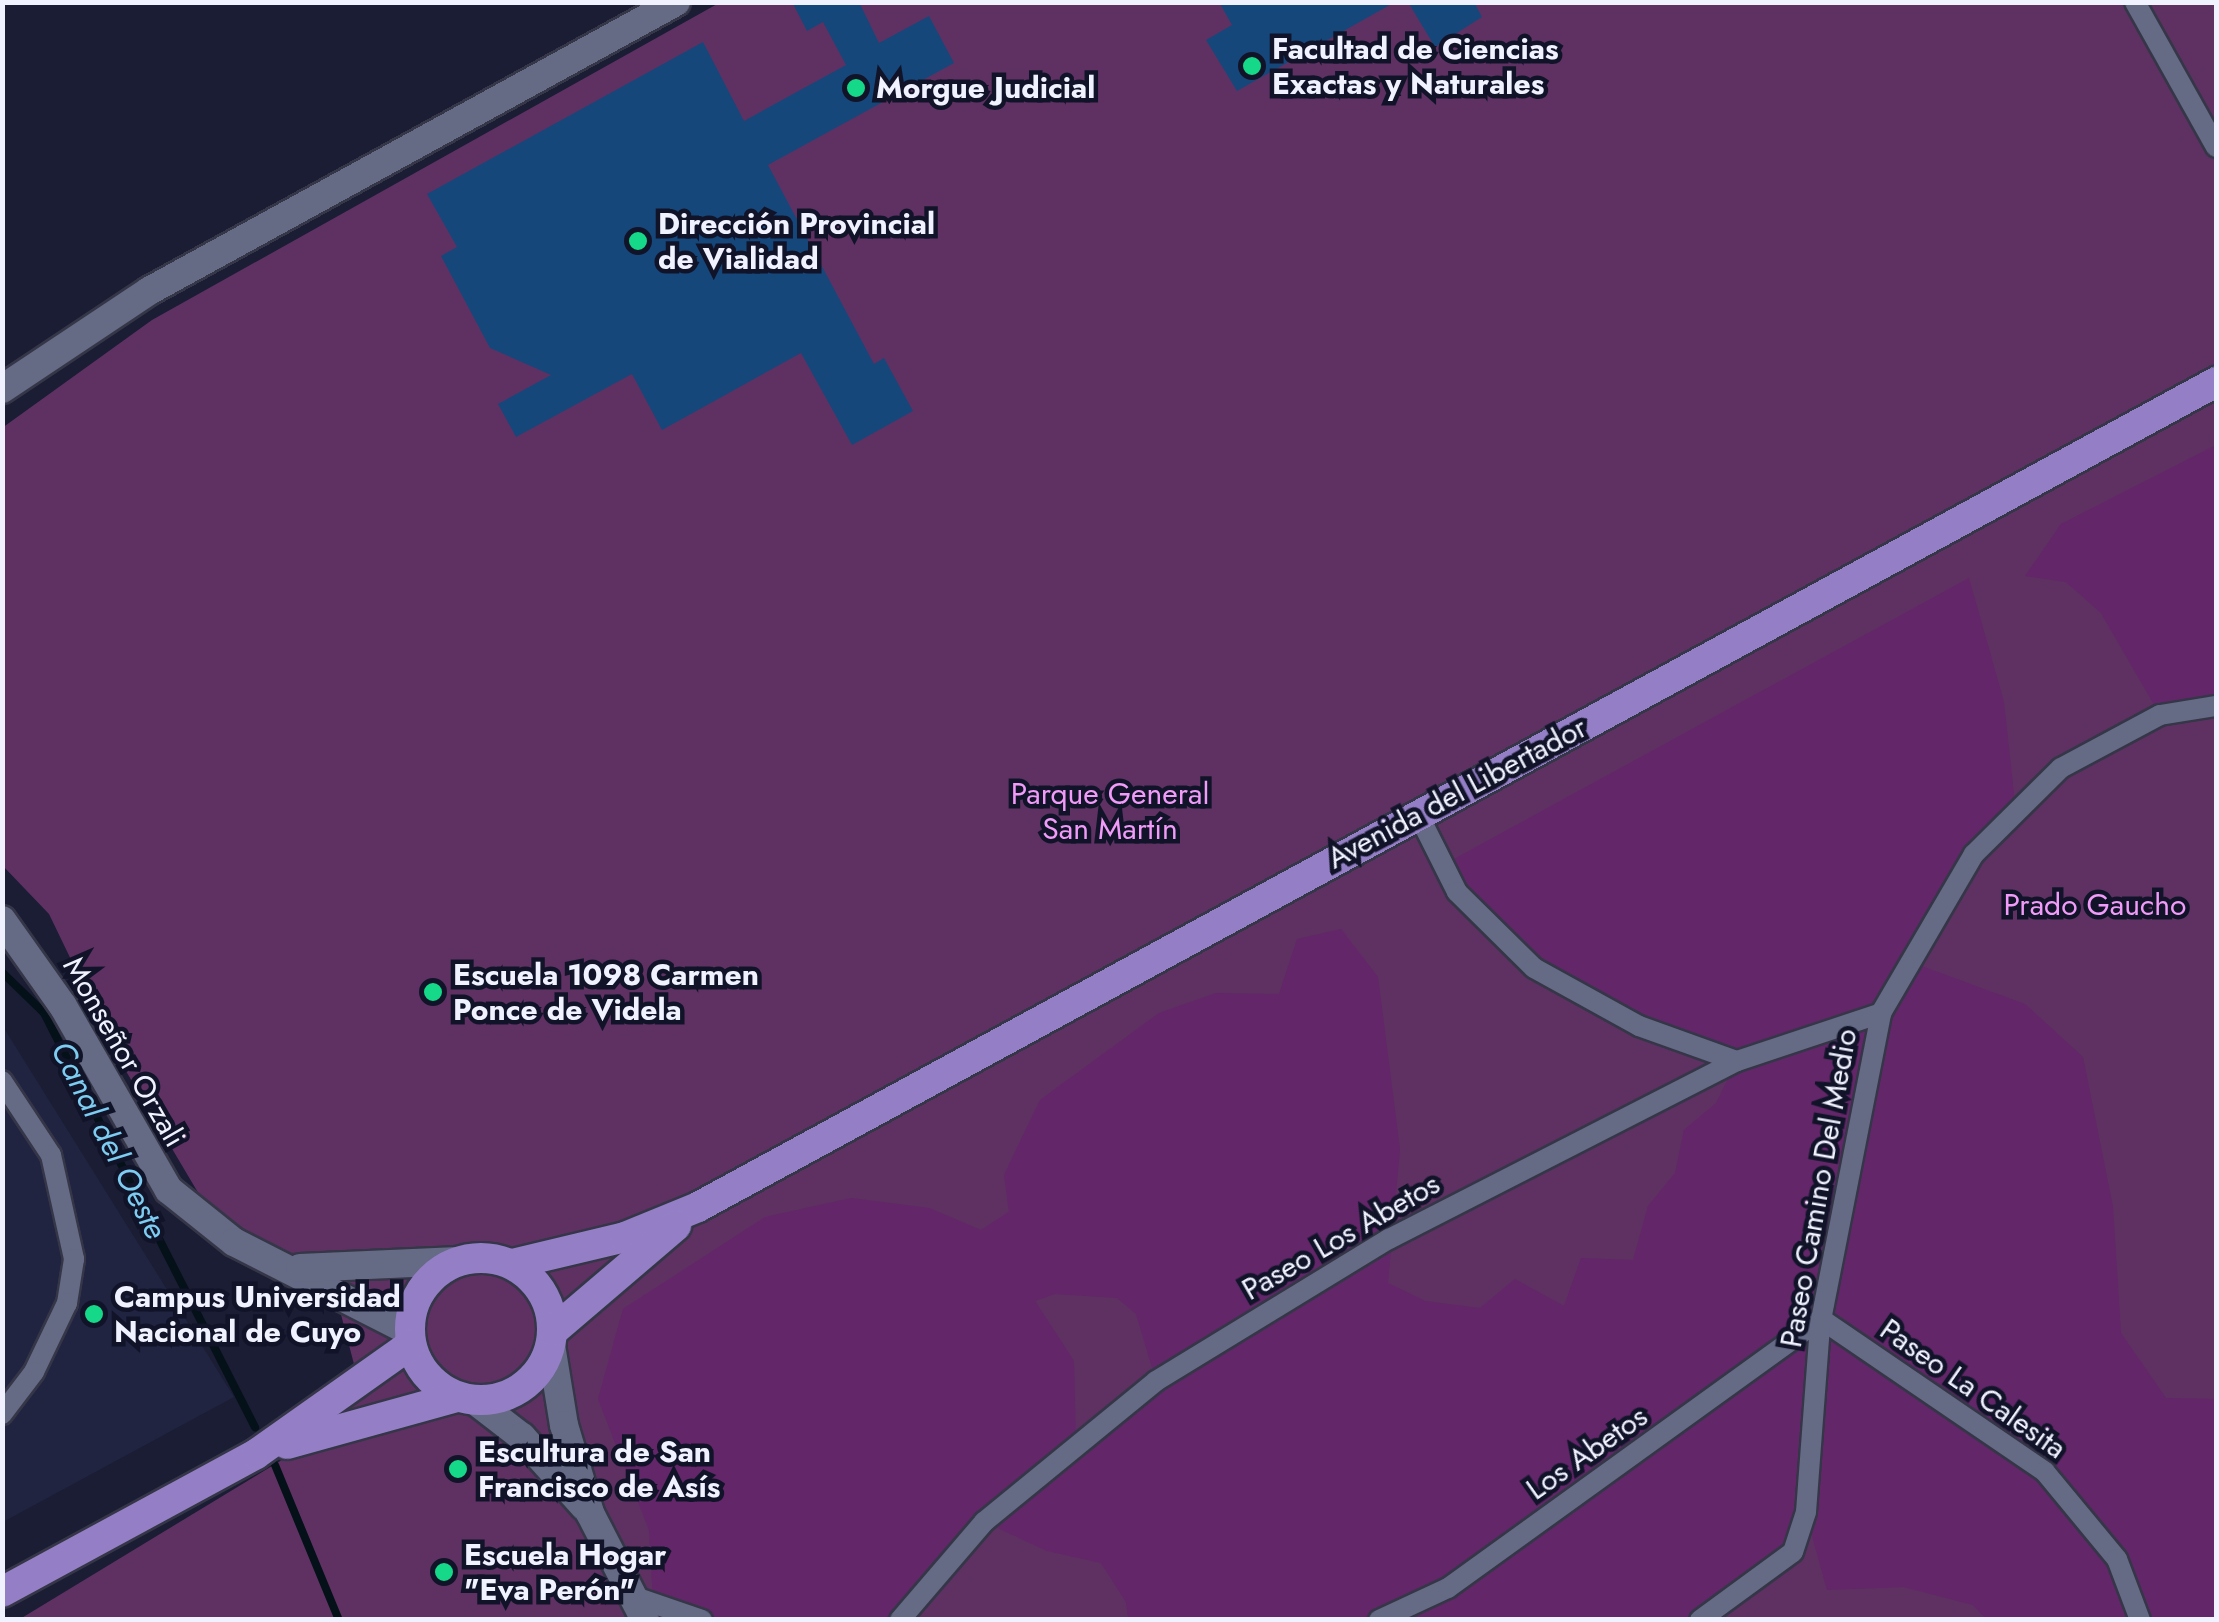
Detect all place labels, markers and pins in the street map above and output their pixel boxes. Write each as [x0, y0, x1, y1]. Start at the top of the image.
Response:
place label: Facultad de Ciencias Exactas y Naturales [1272, 31, 1559, 102]
marker: Facultad de Ciencias Exactas y Naturales [1241, 55, 1263, 77]
place label: Morgue Judicial [876, 70, 1095, 106]
marker: Morgue Judicial [845, 77, 867, 99]
place label: Dirección Provincial de Vialidad [658, 206, 935, 276]
marker: Dirección Provincial de Vialidad [627, 230, 649, 252]
place label: Escuela 1098 Carmen Ponce de Videla [453, 957, 759, 1028]
marker: Escuela 1098 Carmen Ponce de Videla [422, 981, 444, 1003]
place label: Campus Universidad Nacional de Cuyo [114, 1279, 401, 1350]
marker: Campus Universidad Nacional de Cuyo [83, 1303, 105, 1325]
place label: Escultura de San Francisco de Asís [478, 1434, 720, 1504]
marker: Escultura de San Francisco de Asís [447, 1458, 469, 1480]
place label: Escuela Hogar "Eva Perón" [464, 1537, 666, 1608]
marker: Escuela Hogar "Eva Perón" [433, 1561, 455, 1583]

